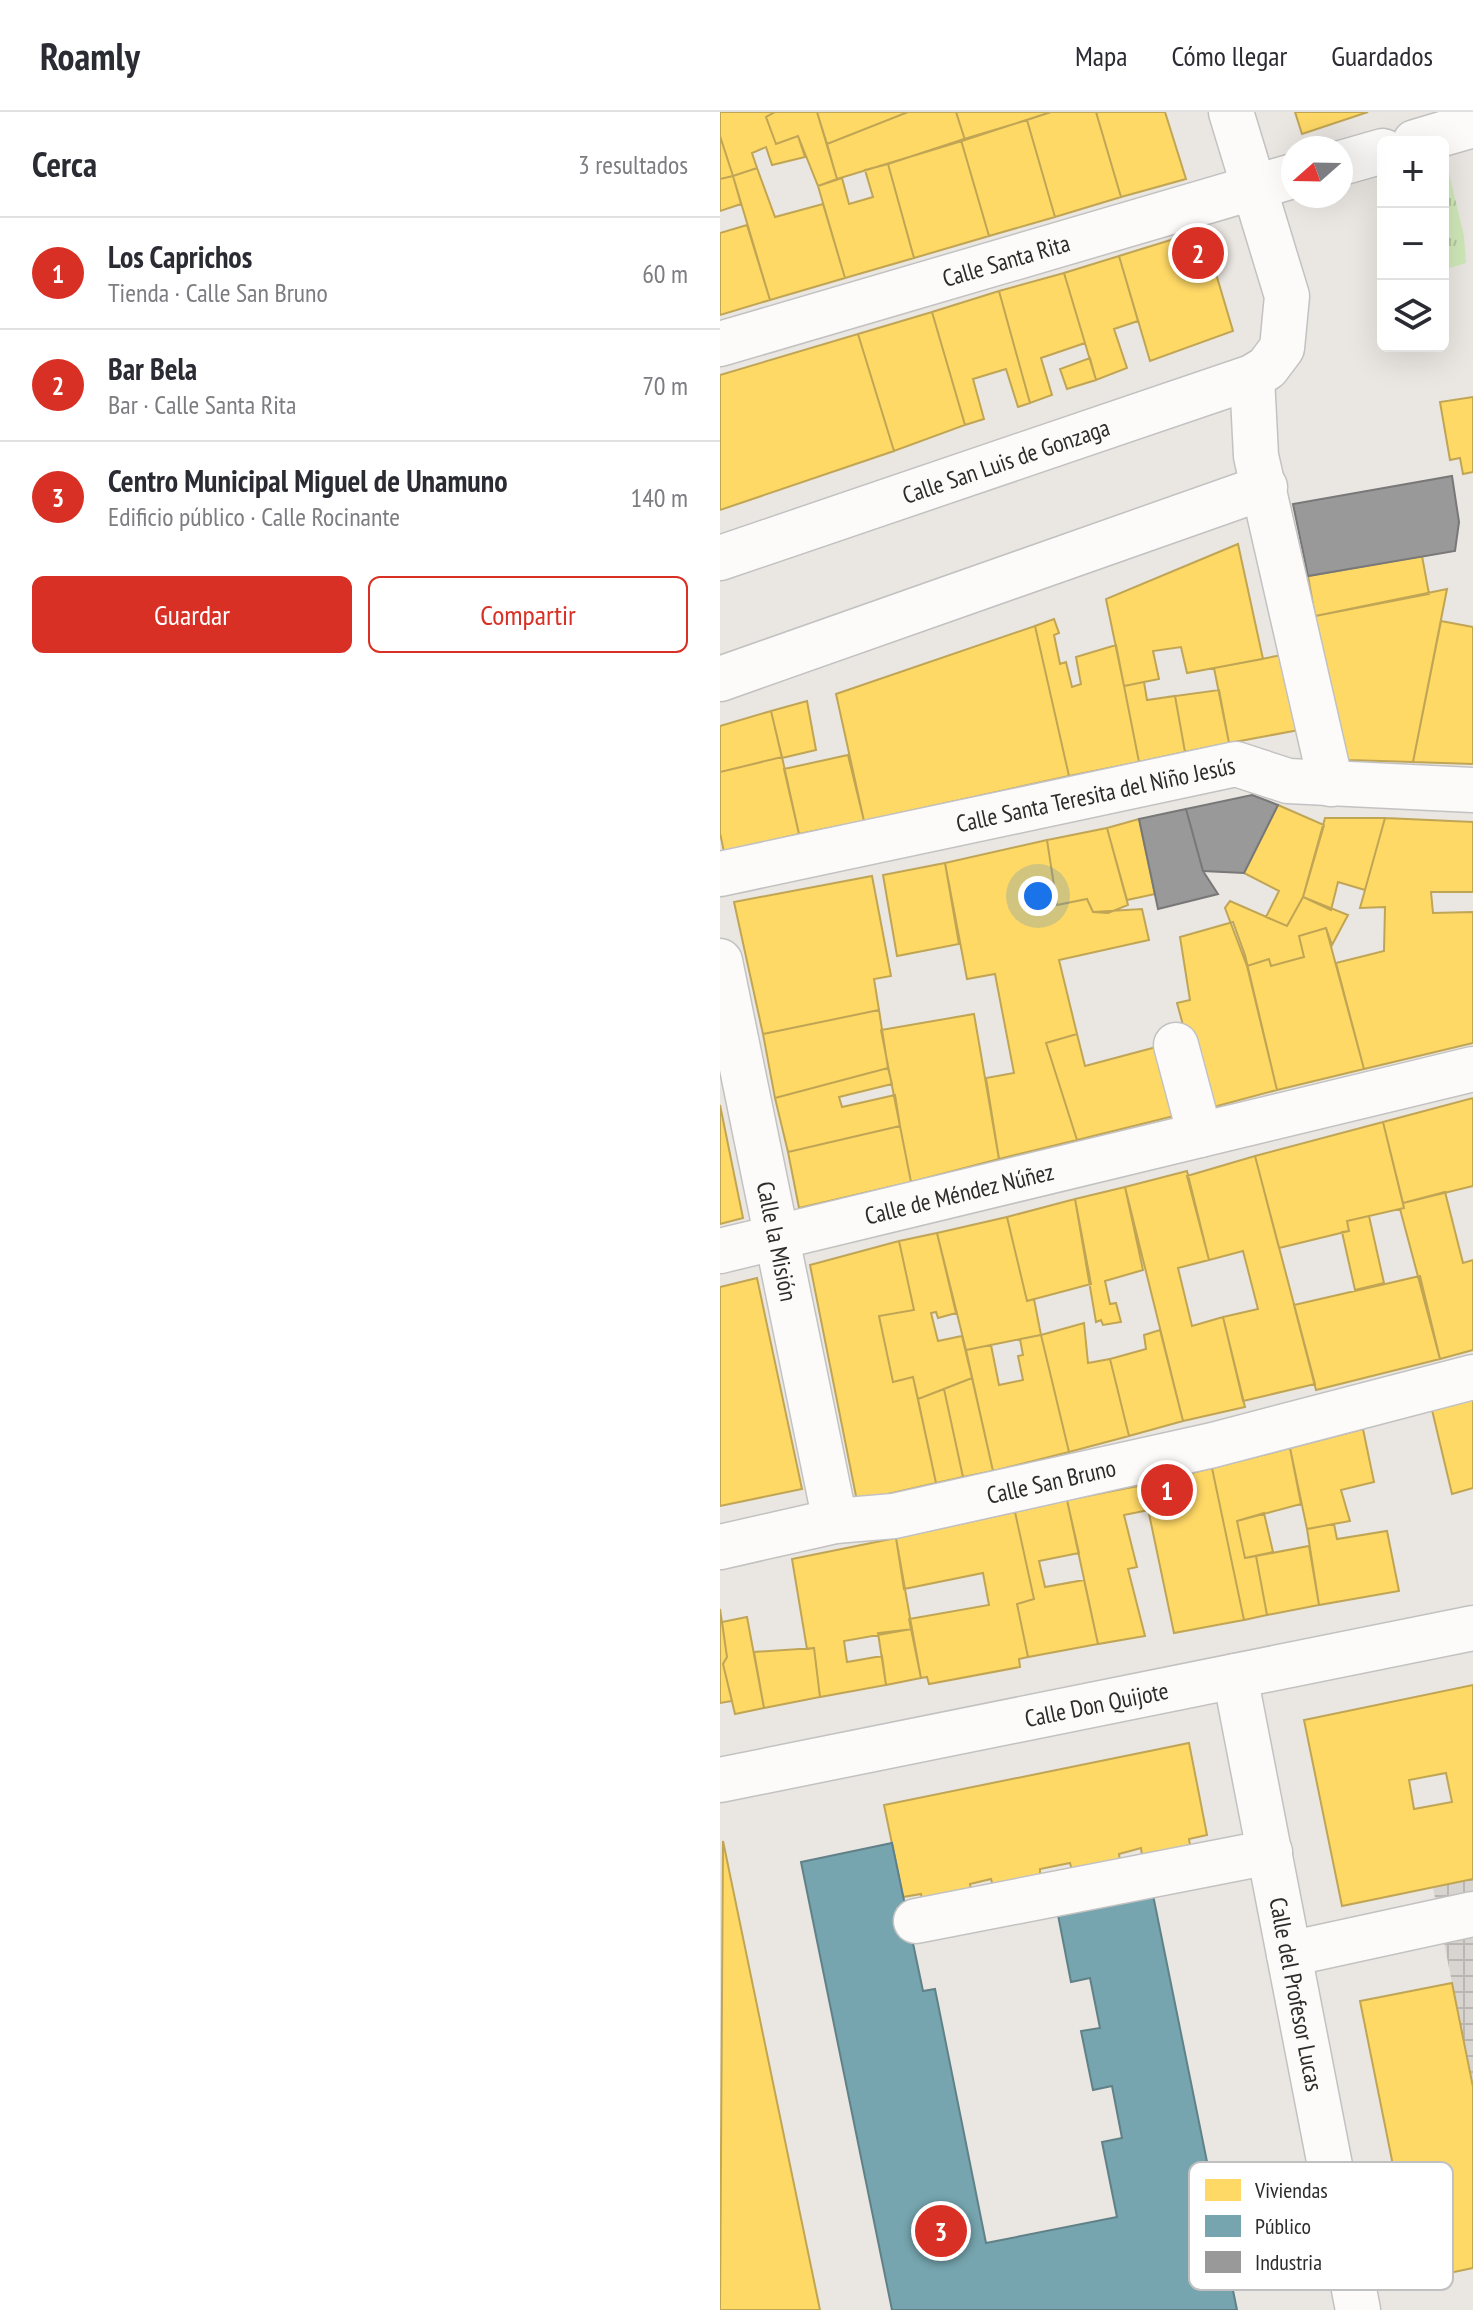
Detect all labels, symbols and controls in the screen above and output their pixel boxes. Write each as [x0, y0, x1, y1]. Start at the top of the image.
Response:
text: Roamly [40, 31, 140, 80]
text: Mapa [1075, 37, 1127, 74]
text: Cómo llegar [1171, 37, 1287, 74]
text: Guardados [1331, 37, 1433, 74]
north arrow [1281, 136, 1353, 208]
map controls [1377, 136, 1449, 352]
button: + [1377, 136, 1449, 208]
text: Cerca [32, 142, 97, 186]
text: 3 resultados [578, 148, 688, 181]
button: − [1377, 208, 1449, 280]
pin: 2 [1172, 223, 1224, 283]
street label: Calle Santa Rita [939, 227, 1073, 293]
text: Los Caprichos [108, 237, 252, 276]
text: 1 [52, 257, 64, 290]
text: 60 m [642, 257, 688, 290]
text: Tienda · Calle San Bruno [108, 276, 328, 309]
button: layers [1377, 280, 1449, 352]
text: Bar Bela [108, 349, 197, 388]
text: 2 [52, 369, 64, 402]
text: 70 m [642, 369, 688, 402]
text: Bar · Calle Santa Rita [108, 388, 296, 421]
street label: Calle San Luis de Gonzaga [898, 411, 1114, 510]
text: Centro Municipal Miguel de Unamuno [108, 461, 508, 500]
text: 3 [52, 481, 64, 514]
text: 140 m [630, 481, 688, 514]
text: Edificio público · Calle Rocinante [108, 500, 400, 533]
button: Guardar [32, 576, 352, 653]
button: Compartir [368, 576, 688, 653]
street label: Calle Santa Teresita del Niño Jesús [953, 749, 1238, 839]
your location [1018, 876, 1058, 916]
street label: Calle de Méndez Núñez [862, 1155, 1057, 1231]
street label: Calle la Misión [750, 1178, 805, 1304]
street label: Calle San Bruno [984, 1452, 1118, 1510]
pin: 1 [1141, 1460, 1193, 1520]
street label: Calle Don Quijote [1022, 1674, 1171, 1734]
street label: Calle del Profesor Lucas [1263, 1895, 1331, 2094]
legend [1189, 2162, 1453, 2290]
text: Viviendas [1254, 2176, 1328, 2204]
pin: 3 [915, 2201, 967, 2261]
text: Público [1255, 2212, 1311, 2240]
text: Industria [1255, 2248, 1322, 2276]

